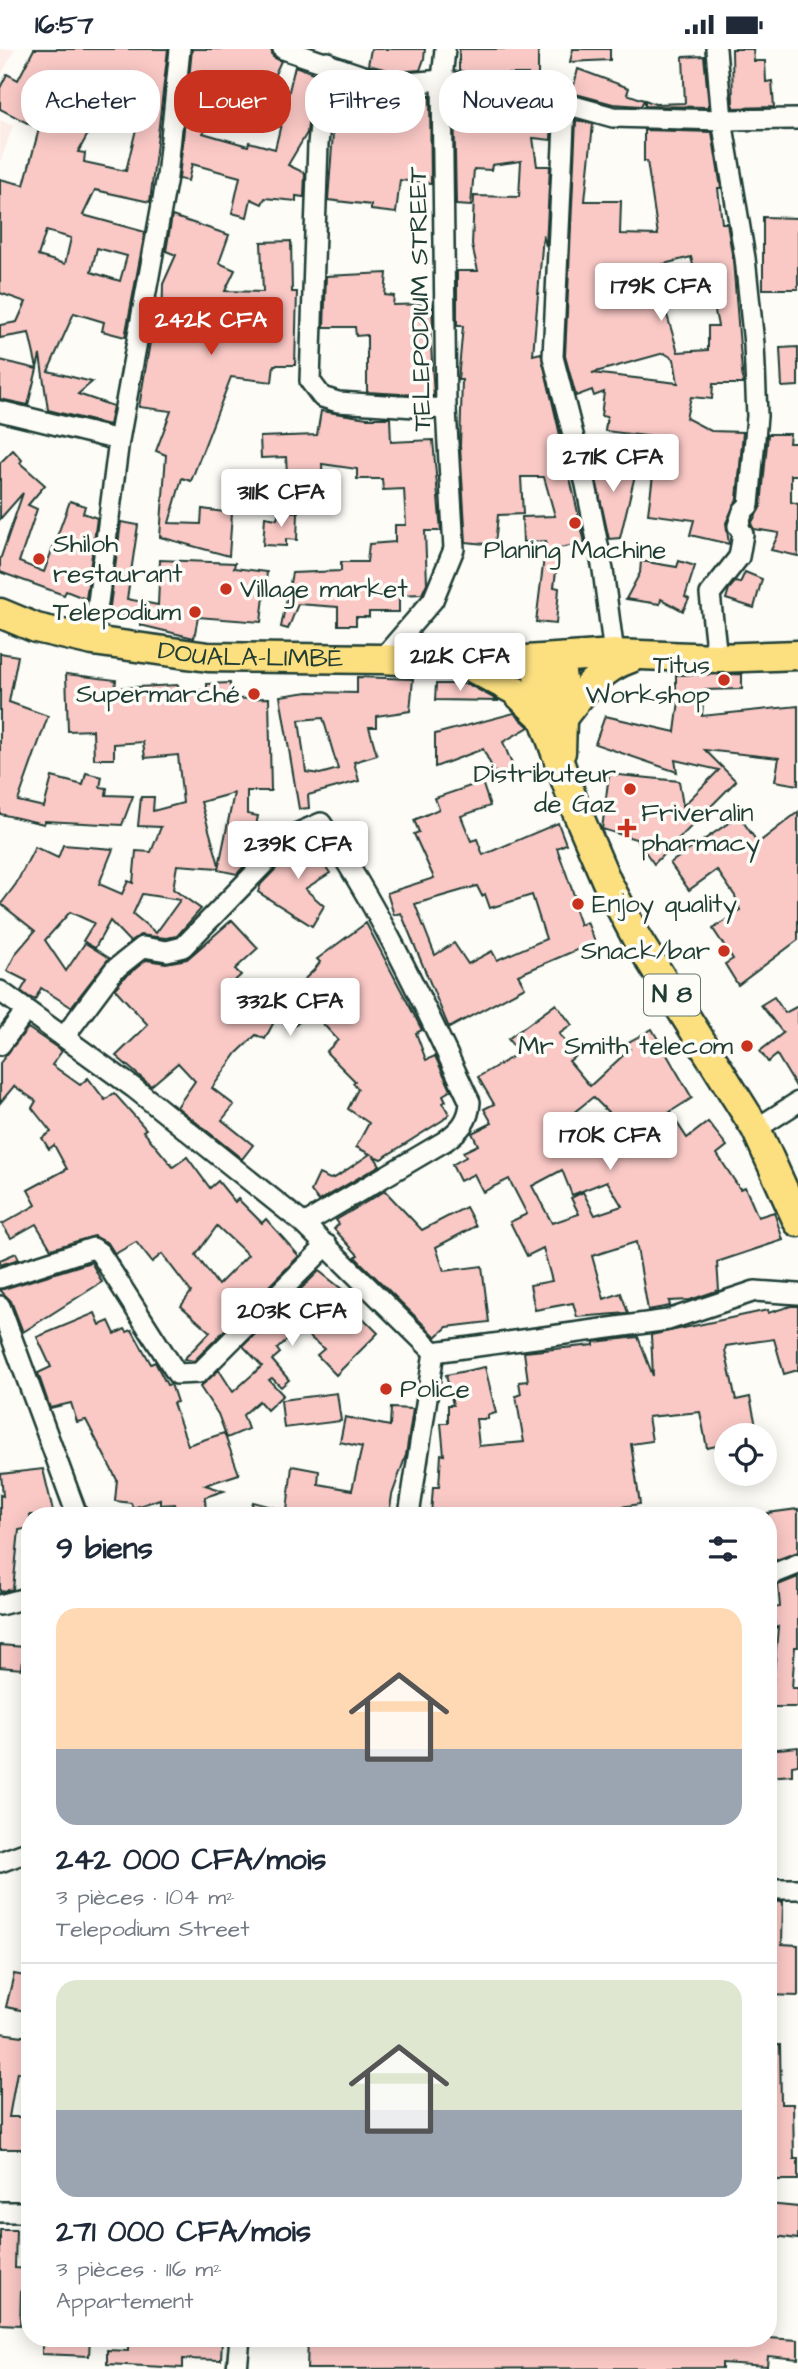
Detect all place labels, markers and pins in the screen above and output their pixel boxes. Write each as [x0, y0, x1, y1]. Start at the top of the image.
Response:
pin: 179K CFA [589, 264, 733, 323]
pin: 242K CFA [139, 297, 283, 357]
pin: 271K CFA [541, 435, 685, 494]
pin: 311K CFA [209, 469, 353, 529]
marker: Planing Machine [567, 515, 583, 531]
place label: Shiloh restaurant [53, 526, 183, 592]
place label: Planing Machine [484, 532, 666, 570]
marker: Shiloh restaurant [31, 551, 47, 567]
place label: Village market [240, 571, 408, 609]
marker: Village market [218, 581, 234, 597]
place label: Telepodium [53, 594, 182, 630]
marker: Telepodium [187, 604, 203, 620]
pin: 212K CFA [388, 633, 532, 693]
place label: Titus Workshop [586, 647, 710, 713]
marker: Titus Workshop [716, 672, 732, 688]
place label: Supermarché [76, 676, 240, 712]
marker: Supermarché [246, 686, 262, 702]
place label: Distributeur de Gaz [473, 756, 616, 822]
marker: Distributeur de Gaz [622, 781, 638, 797]
place label: Friveralin pharmacy [641, 795, 760, 863]
marker: Friveralin pharmacy [619, 820, 635, 836]
pin: 239K CFA [226, 821, 370, 881]
place label: Enjoy quality [592, 886, 737, 924]
marker: Enjoy quality [570, 896, 586, 912]
place label: Snack/bar [581, 933, 710, 969]
marker: Snack/bar [716, 943, 732, 959]
pin: 332K CFA [218, 979, 362, 1038]
place label: Mr Smith telecom [518, 1028, 734, 1064]
marker: Mr Smith telecom [739, 1038, 755, 1054]
pin: 170K CFA [538, 1113, 682, 1172]
pin: 203K CFA [220, 1289, 364, 1348]
place label: Police [400, 1371, 470, 1407]
marker: Police [378, 1381, 394, 1397]

